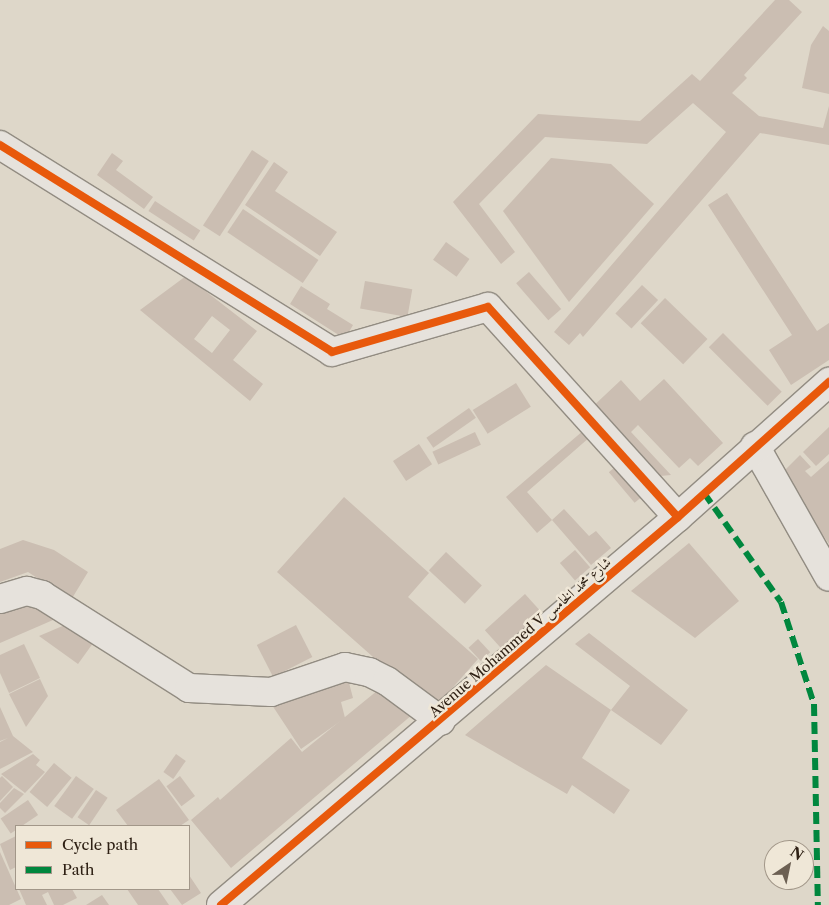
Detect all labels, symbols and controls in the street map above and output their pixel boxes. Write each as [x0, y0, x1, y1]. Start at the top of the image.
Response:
street label: Avenue Mohammed V شارع محمد الخامس [425, 553, 615, 721]
legend [15, 825, 190, 890]
text: Cycle path [62, 835, 138, 854]
north arrow [764, 840, 814, 890]
text: N [787, 843, 807, 864]
text: Path [62, 860, 94, 879]

